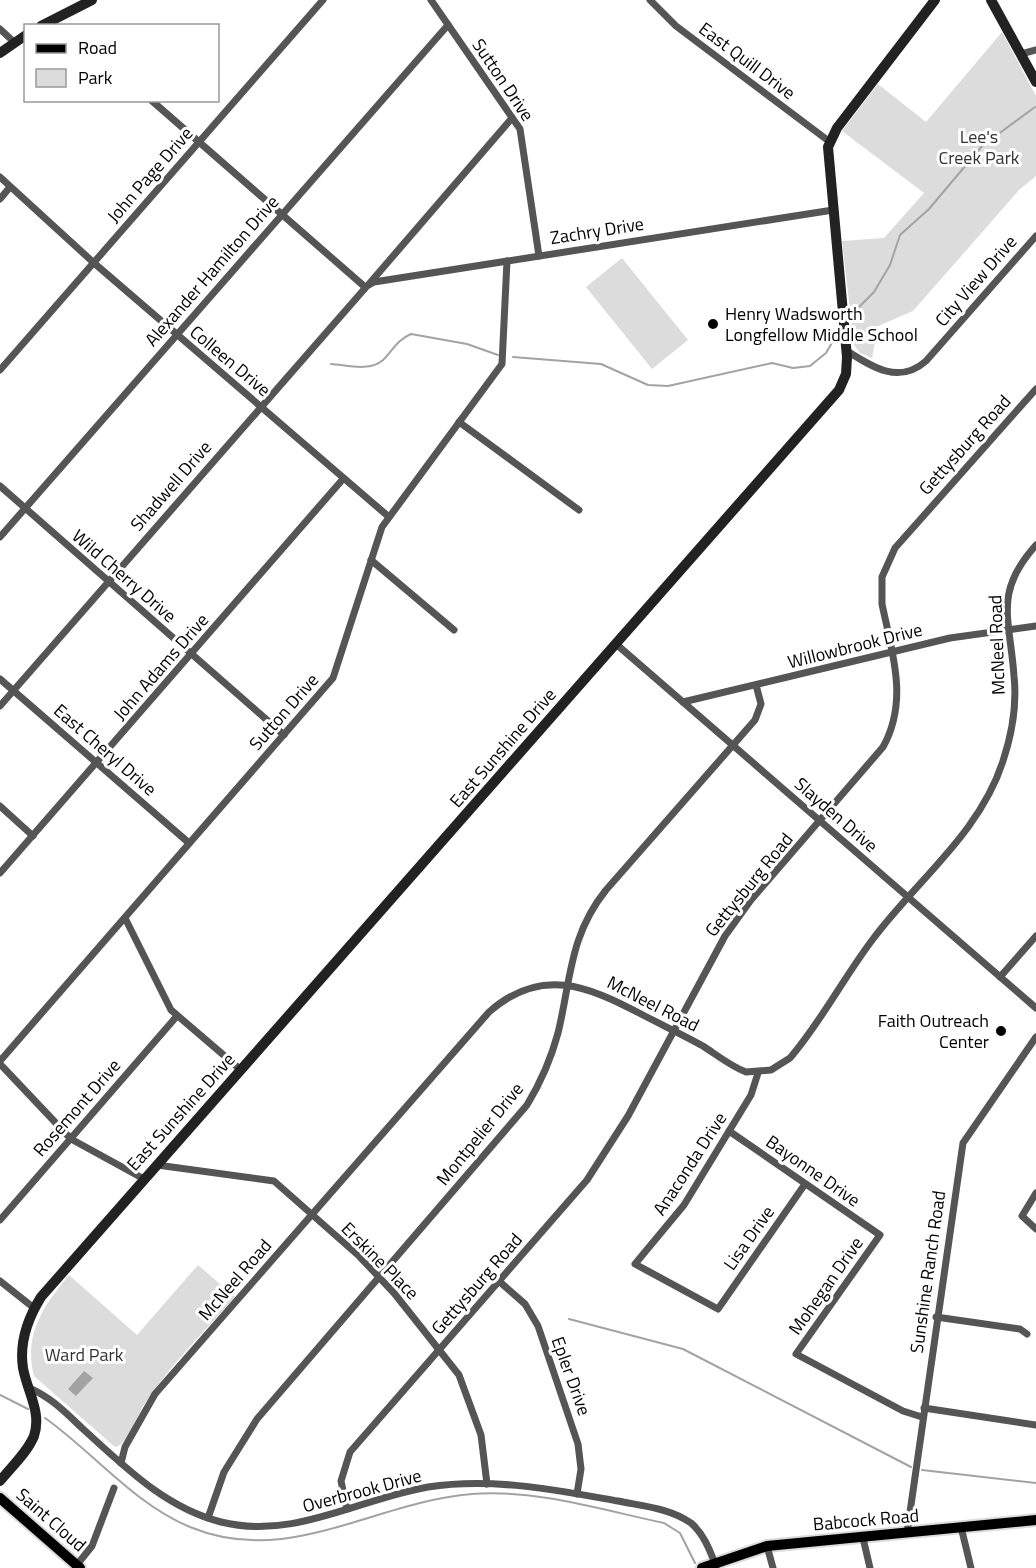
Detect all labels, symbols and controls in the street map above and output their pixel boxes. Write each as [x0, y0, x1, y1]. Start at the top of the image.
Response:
street label: East Quill Drive [693, 15, 801, 106]
legend [24, 24, 219, 102]
street label: Sutton Drive [466, 33, 541, 126]
text: Road [78, 34, 117, 61]
text: Park [78, 64, 113, 91]
street label: John Page Drive [100, 121, 199, 229]
park label: Lee's Creek Park [939, 123, 1020, 171]
street label: Alexander Hamilton Drive [138, 189, 285, 352]
street label: Zachry Drive [548, 210, 646, 251]
street label: City View Drive [928, 229, 1023, 332]
place label: Henry Wadsworth Longfellow Middle School [725, 300, 918, 348]
marker: Henry Wadsworth Longfellow Middle School [706, 317, 720, 331]
street label: Colleen Drive [184, 319, 277, 403]
street label: Gettysburg Road [912, 388, 1017, 501]
street label: Shadwell Drive [124, 434, 218, 537]
street label: Wild Cherry Drive [66, 523, 182, 629]
street label: McNeel Road [981, 594, 1012, 696]
street label: John Adams Drive [107, 607, 215, 726]
street label: Willowbrook Drive [785, 616, 925, 675]
street label: Sutton Drive [242, 667, 325, 756]
street label: East Sunshine Drive [443, 682, 562, 813]
street label: East Cheryl Drive [48, 697, 163, 802]
street label: Slayden Drive [789, 771, 884, 859]
street label: Gettysburg Road [698, 827, 799, 943]
street label: McNeel Road [602, 969, 704, 1038]
place label: Faith Outreach Center [878, 1007, 989, 1055]
marker: Faith Outreach Center [994, 1024, 1008, 1038]
street label: East Sunshine Drive [120, 1047, 241, 1177]
street label: Rosemont Drive [27, 1053, 127, 1162]
street label: Montpelier Drive [430, 1076, 530, 1191]
street label: Anaconda Drive [646, 1107, 733, 1221]
street label: Bayonne Drive [761, 1128, 866, 1213]
street label: Sunshine Ranch Road [903, 1189, 952, 1355]
street label: Lisa Drive [717, 1200, 781, 1275]
street label: Erskine Place [335, 1216, 425, 1306]
street label: Gettysburg Road [425, 1227, 528, 1340]
street label: Mohegan Drive [782, 1231, 870, 1340]
street label: McNeel Road [192, 1233, 278, 1326]
street label: Epler Drive [545, 1333, 598, 1419]
park label: Ward Park [45, 1341, 124, 1368]
street label: Overbrook Drive [299, 1462, 424, 1519]
street label: Saint Cloud [10, 1482, 92, 1558]
street label: Babcock Road [812, 1501, 920, 1538]

